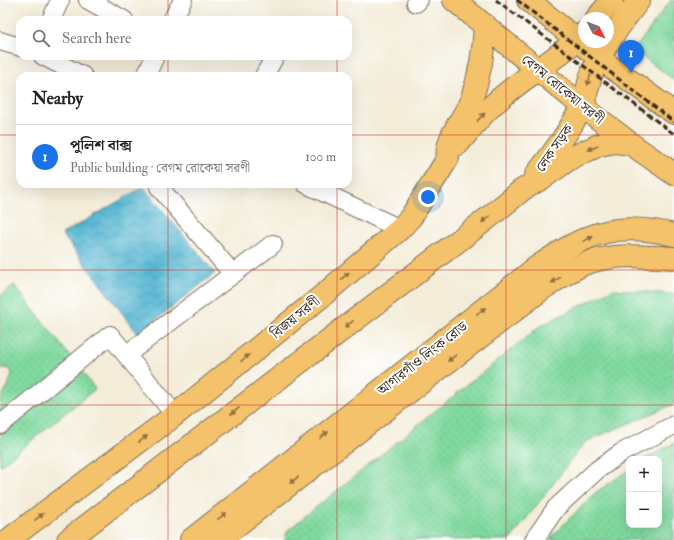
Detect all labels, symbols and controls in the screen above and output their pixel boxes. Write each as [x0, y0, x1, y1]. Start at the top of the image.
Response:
north arrow [578, 12, 614, 48]
search box [16, 16, 352, 60]
icon: search [30, 27, 52, 49]
text: Search here [62, 29, 131, 48]
pin: 1 [618, 40, 644, 73]
street label: বেগম রোকেয়া সরণী [518, 51, 607, 128]
one-way arrow [586, 74, 592, 86]
text: Nearby [32, 88, 83, 109]
one-way arrow [477, 112, 486, 122]
street label: লেক সড়ক [532, 120, 577, 175]
text: পুলিশ বাক্স [70, 136, 132, 155]
one-way arrow [587, 145, 599, 151]
text: 1 [43, 149, 47, 165]
text: 100 m [305, 149, 336, 165]
text: Public building · বেগম রোকেয়া সরণী [70, 160, 250, 176]
your location [418, 187, 438, 207]
one-way arrow [480, 215, 491, 224]
one-way arrow [583, 235, 595, 241]
one-way arrow [340, 271, 351, 280]
one-way arrow [550, 277, 562, 284]
street label: বিজয় সরণী [267, 293, 323, 343]
one-way arrow [476, 307, 487, 316]
street label: আগারগাঁও লিংক রোড [373, 317, 472, 399]
one-way arrow [344, 319, 354, 327]
one-way arrow [240, 354, 250, 363]
one-way arrow [447, 354, 458, 363]
one-way arrow [229, 407, 240, 416]
one-way arrow [319, 431, 330, 440]
one-way arrow [138, 435, 149, 443]
map controls [626, 456, 662, 528]
button: + [626, 456, 662, 492]
one-way arrow [289, 476, 299, 484]
button: − [626, 492, 662, 528]
one-way arrow [217, 512, 228, 520]
one-way arrow [34, 513, 44, 521]

